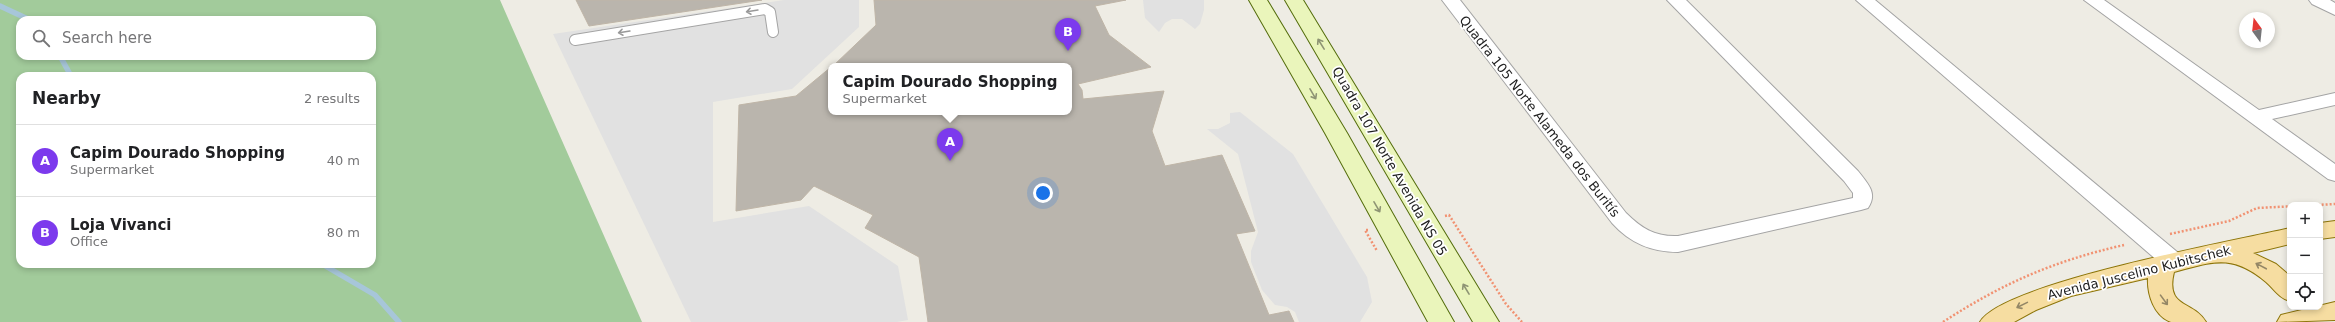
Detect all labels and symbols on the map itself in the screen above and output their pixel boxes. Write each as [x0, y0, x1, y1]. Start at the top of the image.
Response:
one-way arrow [746, 7, 759, 15]
north arrow [2239, 12, 2275, 48]
street label: Quadra 105 Norte Alameda dos Buritís [1456, 13, 1623, 220]
pin: B [1055, 18, 1081, 51]
one-way arrow [617, 28, 630, 36]
one-way arrow [1317, 38, 1325, 50]
street label: Quadra 107 Norte Avenida NS 05 [1329, 64, 1450, 259]
one-way arrow [1309, 88, 1317, 100]
pin: A [937, 128, 963, 161]
your location [1033, 183, 1053, 203]
one-way arrow [1374, 201, 1382, 213]
street label: Avenida Juscelino Kubitschek [2046, 242, 2233, 303]
one-way arrow [2255, 262, 2267, 270]
one-way arrow [1461, 283, 1469, 295]
one-way arrow [2160, 294, 2168, 305]
one-way arrow [2017, 302, 2029, 309]

